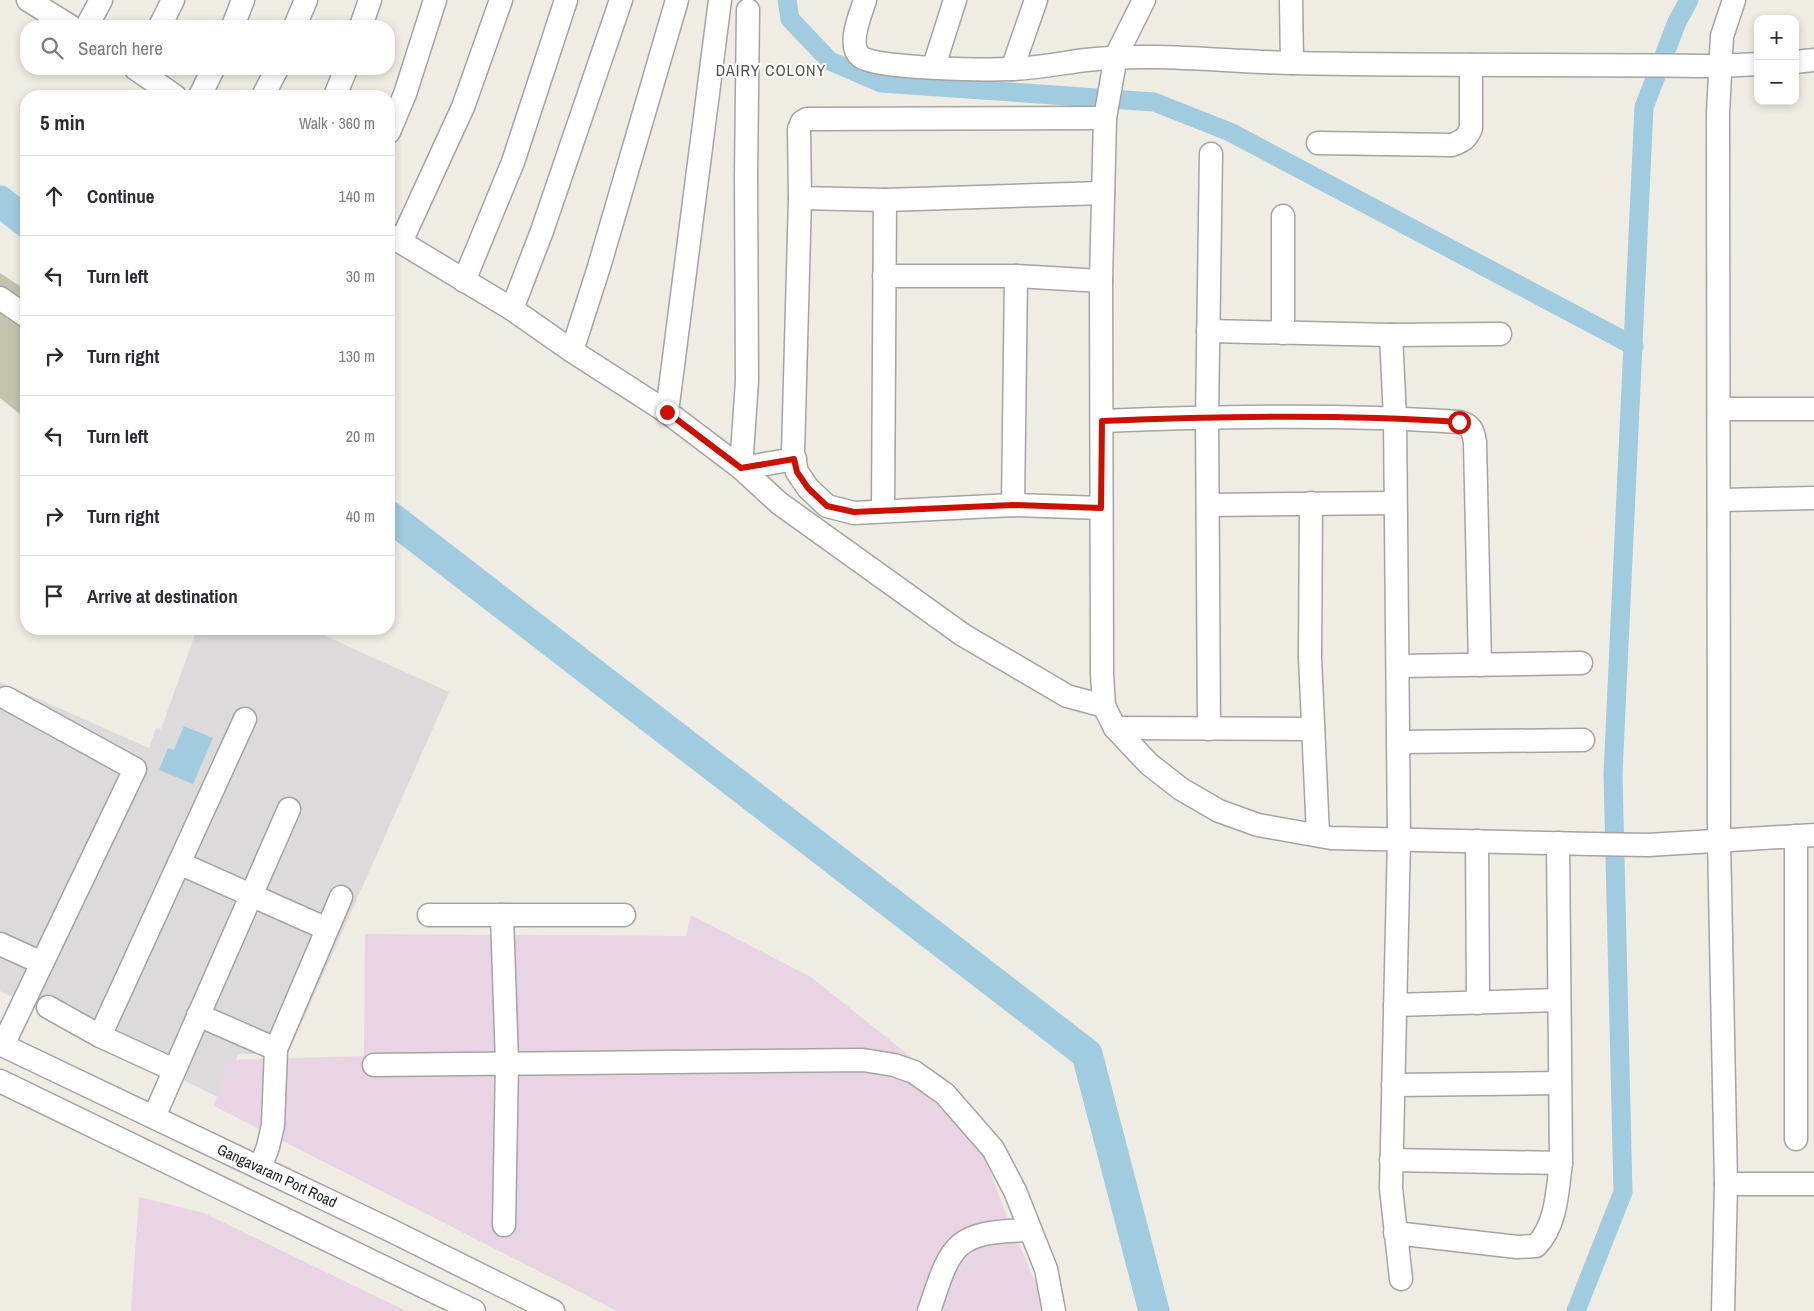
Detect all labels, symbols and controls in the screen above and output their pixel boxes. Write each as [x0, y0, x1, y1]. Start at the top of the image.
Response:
map controls [1754, 15, 1799, 105]
button: + [1754, 15, 1799, 60]
search box [20, 20, 395, 75]
icon: search [38, 34, 66, 62]
text: Search here [78, 35, 163, 61]
district label: DAIRY COLONY [716, 59, 826, 81]
button: − [1754, 60, 1799, 105]
text: 5 min [40, 108, 85, 137]
text: Walk · 360 m [299, 112, 375, 134]
icon: ahead [40, 182, 68, 210]
text: Continue [87, 183, 155, 209]
text: 140 m [339, 185, 375, 207]
icon: left [40, 262, 68, 290]
text: Turn left [87, 263, 148, 289]
text: 30 m [346, 265, 375, 287]
icon: right [40, 342, 68, 370]
text: Turn right [87, 343, 159, 369]
text: 130 m [339, 345, 375, 367]
route end [656, 401, 679, 424]
route start [1448, 411, 1471, 434]
icon: left [40, 422, 68, 450]
text: Turn left [87, 423, 148, 449]
text: 20 m [346, 425, 375, 447]
icon: right [40, 502, 68, 530]
text: Turn right [87, 503, 159, 529]
text: 40 m [346, 505, 375, 527]
icon: arrive [40, 582, 68, 610]
text: Arrive at destination [87, 583, 238, 609]
street label: Gangavaram Port Road [214, 1139, 341, 1213]

